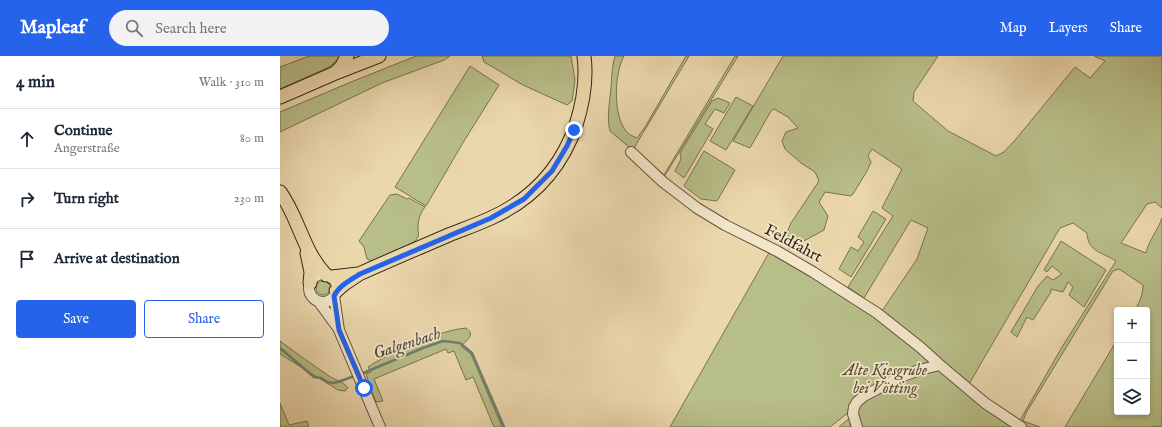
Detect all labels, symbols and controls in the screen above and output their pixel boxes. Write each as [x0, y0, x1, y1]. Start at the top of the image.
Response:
search box [109, 10, 389, 46]
text: Mapleaf [20, 16, 85, 40]
icon: search [123, 17, 145, 39]
text: Search here [155, 19, 227, 38]
text: Map [1000, 19, 1027, 37]
text: Layers [1049, 19, 1088, 37]
text: Share [1110, 19, 1142, 37]
text: 4 min [16, 72, 55, 93]
text: Walk · 310 m [199, 74, 264, 91]
text: Continue [54, 121, 112, 140]
route end [565, 121, 583, 139]
icon: ahead [16, 128, 38, 150]
text: 80 m [240, 130, 264, 147]
text: Angerstraße [54, 140, 120, 157]
icon: right [16, 188, 38, 210]
text: Turn right [54, 189, 119, 208]
text: 230 m [234, 190, 264, 207]
street label: Feldfahrt [761, 220, 826, 268]
icon: arrive [16, 248, 38, 270]
text: Arrive at destination [54, 249, 180, 268]
button: Save [16, 300, 136, 338]
button: Share [144, 300, 264, 338]
map controls [1114, 307, 1150, 415]
button: + [1114, 307, 1150, 343]
water label: Galgenbach [371, 323, 443, 365]
button: − [1114, 343, 1150, 379]
park label: Alte Kiesgrube bei Vötting [841, 361, 928, 399]
route start [355, 379, 373, 397]
button: layers [1114, 379, 1150, 415]

